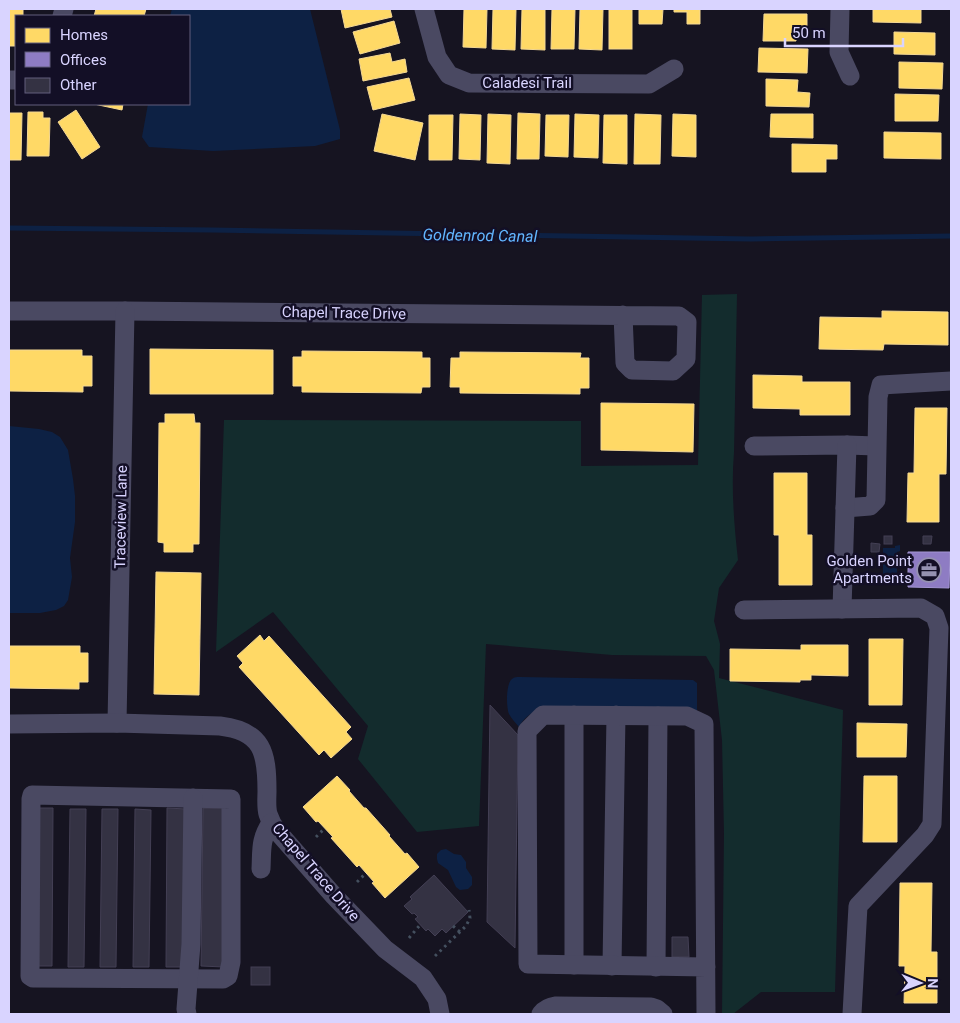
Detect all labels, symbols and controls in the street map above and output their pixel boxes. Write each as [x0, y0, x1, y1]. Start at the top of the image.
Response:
legend [15, 15, 190, 105]
scale bar [785, 15, 902, 47]
text: 50 m [792, 24, 826, 42]
text: Homes [60, 26, 108, 44]
text: Offices [60, 51, 107, 69]
street label: Caladesi Trail [482, 74, 572, 92]
text: Other [60, 76, 97, 94]
water label: Goldenrod Canal [422, 225, 538, 246]
street label: Chapel Trace Drive [282, 303, 406, 323]
street label: Traceview Lane [111, 465, 131, 569]
place label: Golden Point Apartments [826, 552, 912, 587]
office icon: Golden Point Apartments [916, 557, 942, 583]
street label: Chapel Trace Drive [268, 819, 364, 925]
north arrow [895, 958, 945, 1008]
text: N [925, 978, 941, 988]

